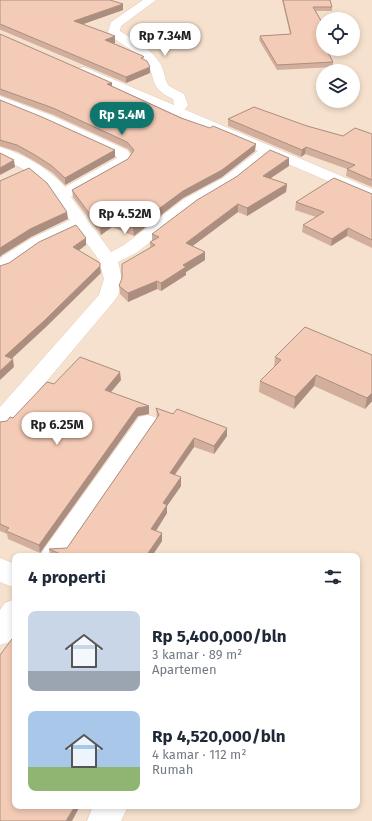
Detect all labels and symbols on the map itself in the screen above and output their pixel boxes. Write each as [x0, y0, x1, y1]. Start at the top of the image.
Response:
pin: Rp 7.34M [124, 23, 206, 57]
pin: Rp 5.4M [85, 102, 159, 136]
pin: Rp 4.52M [84, 201, 166, 235]
pin: Rp 6.25M [16, 412, 98, 446]

